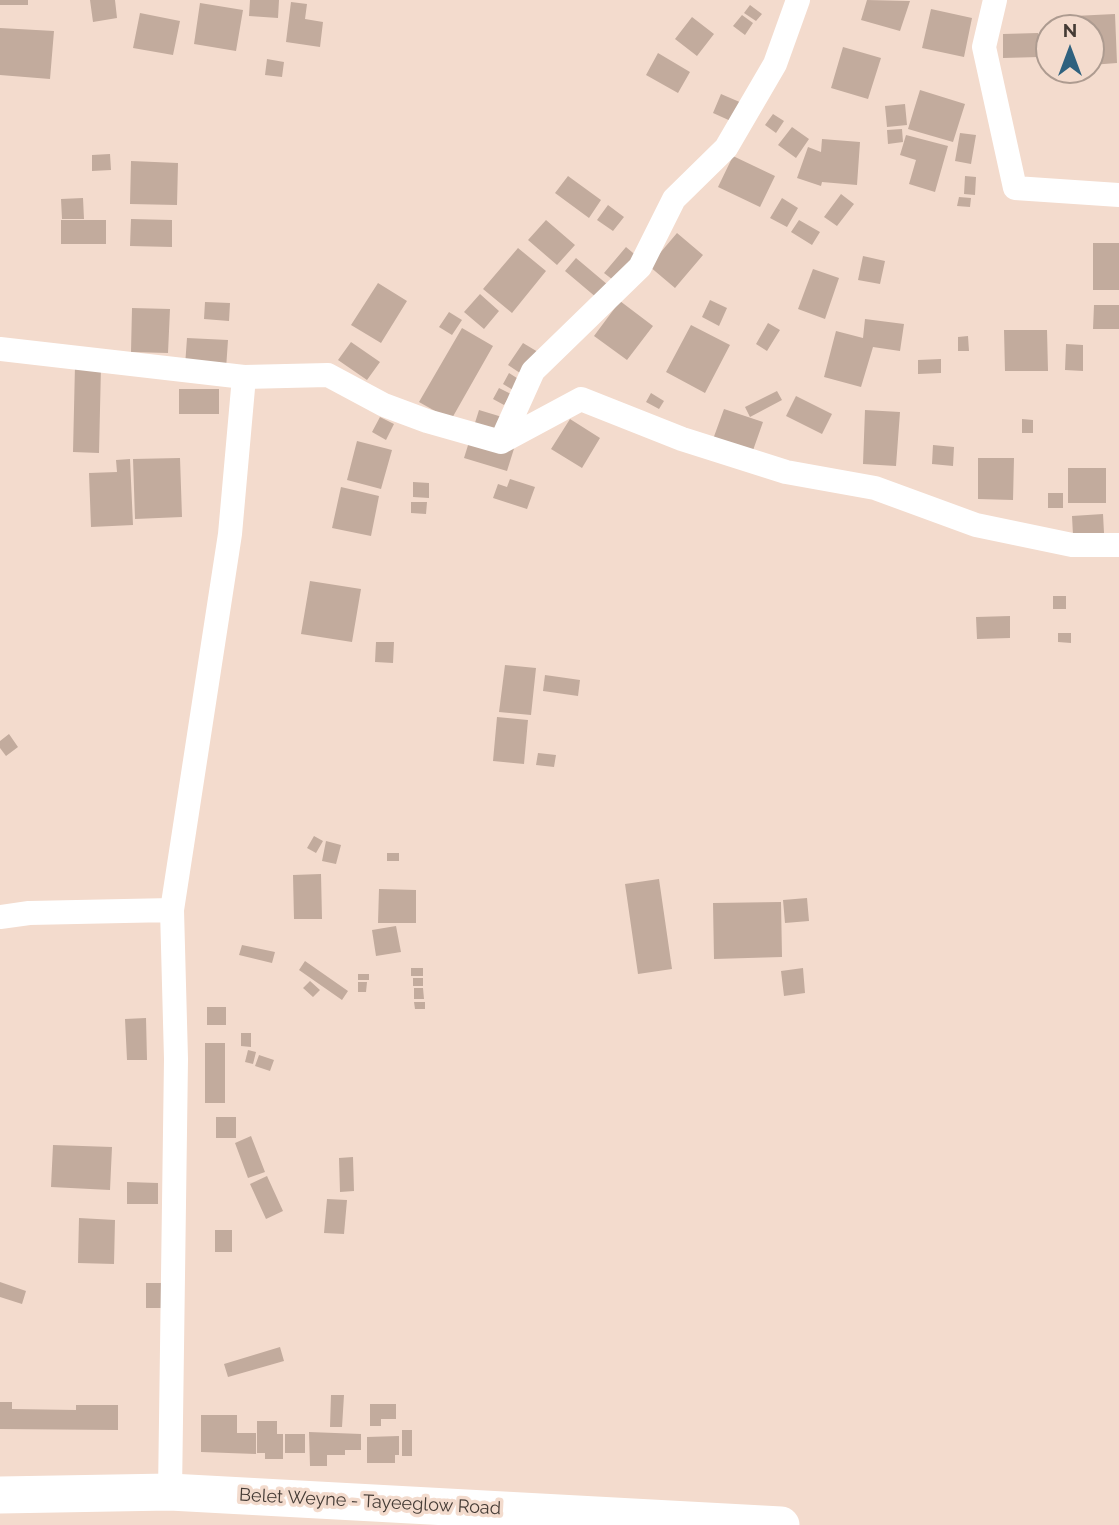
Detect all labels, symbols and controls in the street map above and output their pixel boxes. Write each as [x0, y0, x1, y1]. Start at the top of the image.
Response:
north arrow [1035, 14, 1105, 84]
text: N [1063, 19, 1077, 41]
street label: Belet Weyne - Tayeeglow Road [239, 1484, 501, 1520]

